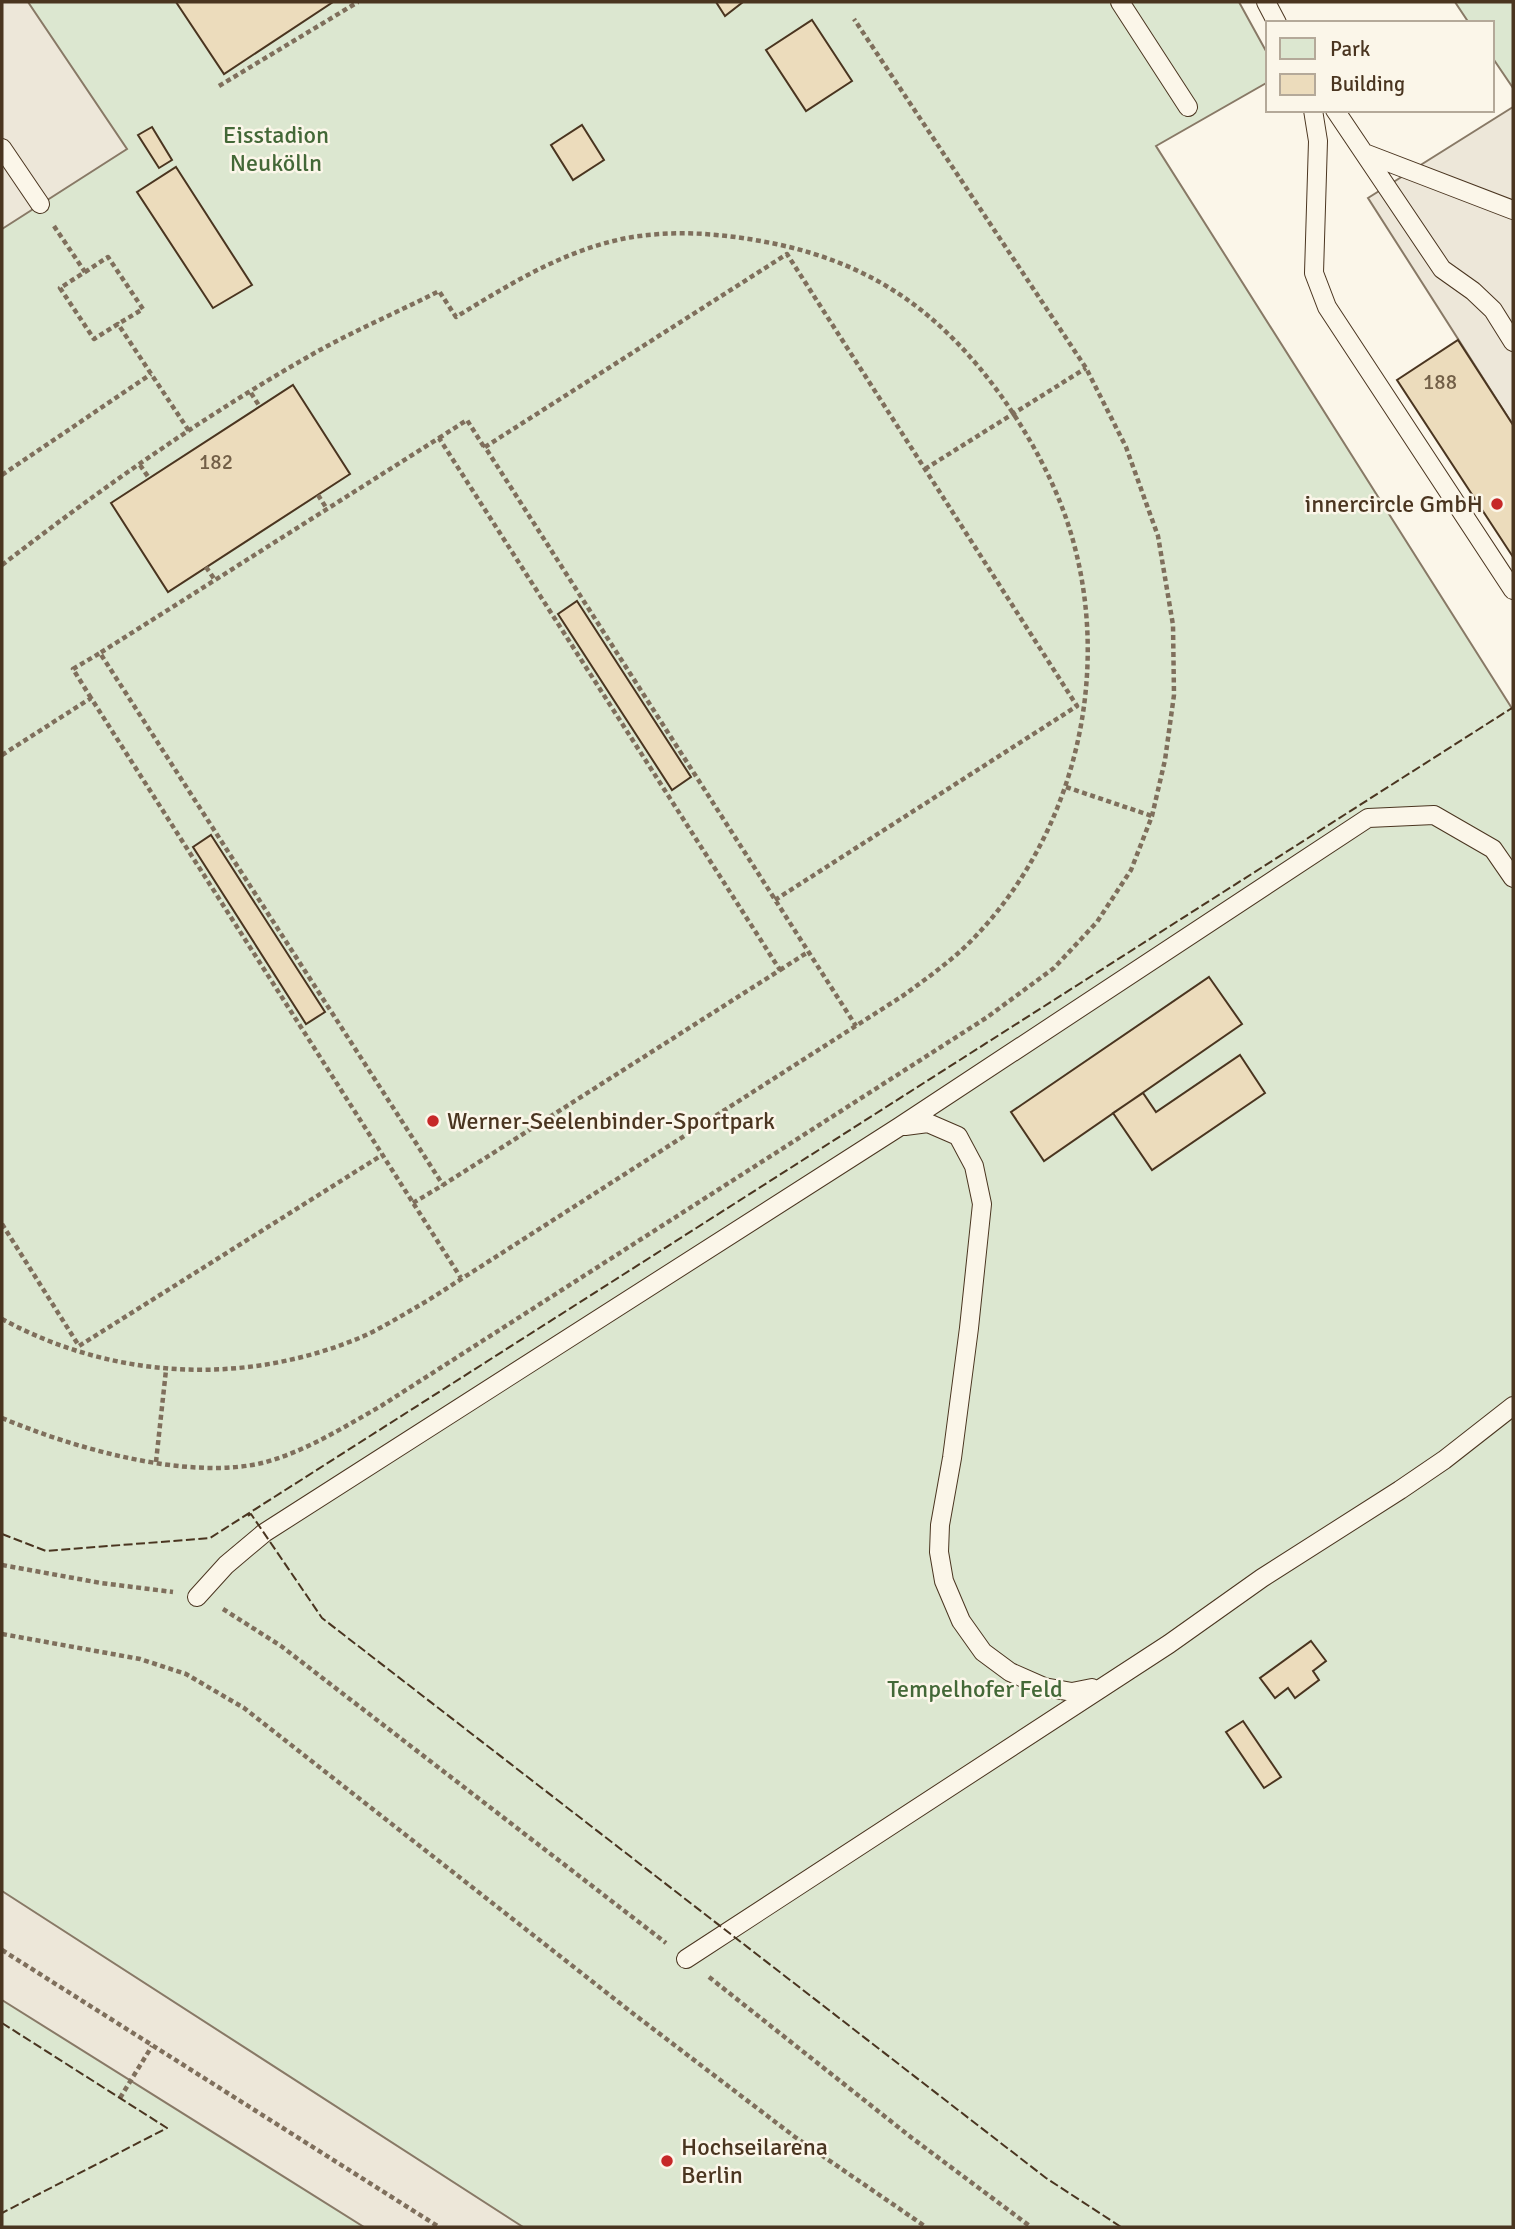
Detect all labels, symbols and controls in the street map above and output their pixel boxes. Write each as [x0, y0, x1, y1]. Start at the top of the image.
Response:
legend [1266, 21, 1494, 112]
text: Park [1330, 36, 1371, 62]
text: Building [1330, 71, 1405, 97]
park label: Eisstadion Neukölln [223, 120, 329, 178]
house number: 188 [1423, 369, 1457, 395]
house number: 182 [199, 449, 233, 475]
place label: innercircle GmbH [1305, 489, 1483, 519]
marker: innercircle GmbH [1489, 496, 1505, 512]
place label: Werner-Seelenbinder-Sportpark [447, 1106, 775, 1136]
marker: Werner-Seelenbinder-Sportpark [425, 1113, 441, 1129]
park label: Tempelhofer Feld [887, 1674, 1063, 1704]
place label: Hochseilarena Berlin [681, 2132, 828, 2190]
marker: Hochseilarena Berlin [659, 2153, 675, 2169]

